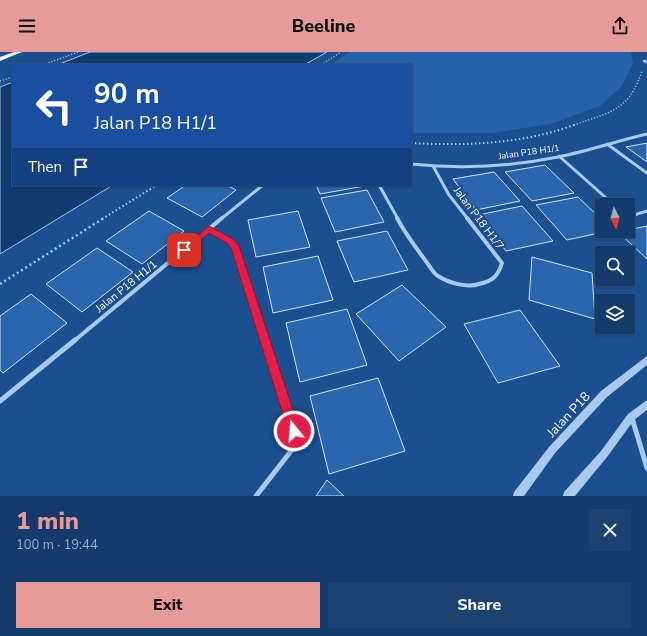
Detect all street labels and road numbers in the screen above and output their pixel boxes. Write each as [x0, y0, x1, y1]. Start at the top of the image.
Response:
street label: Jalan P18 H1/1 [497, 142, 560, 162]
street label: Jalan P18 H1/7 [449, 183, 507, 253]
street label: Jalan P18 H1/1 [92, 257, 160, 317]
street label: Jalan P18 [542, 388, 595, 442]

